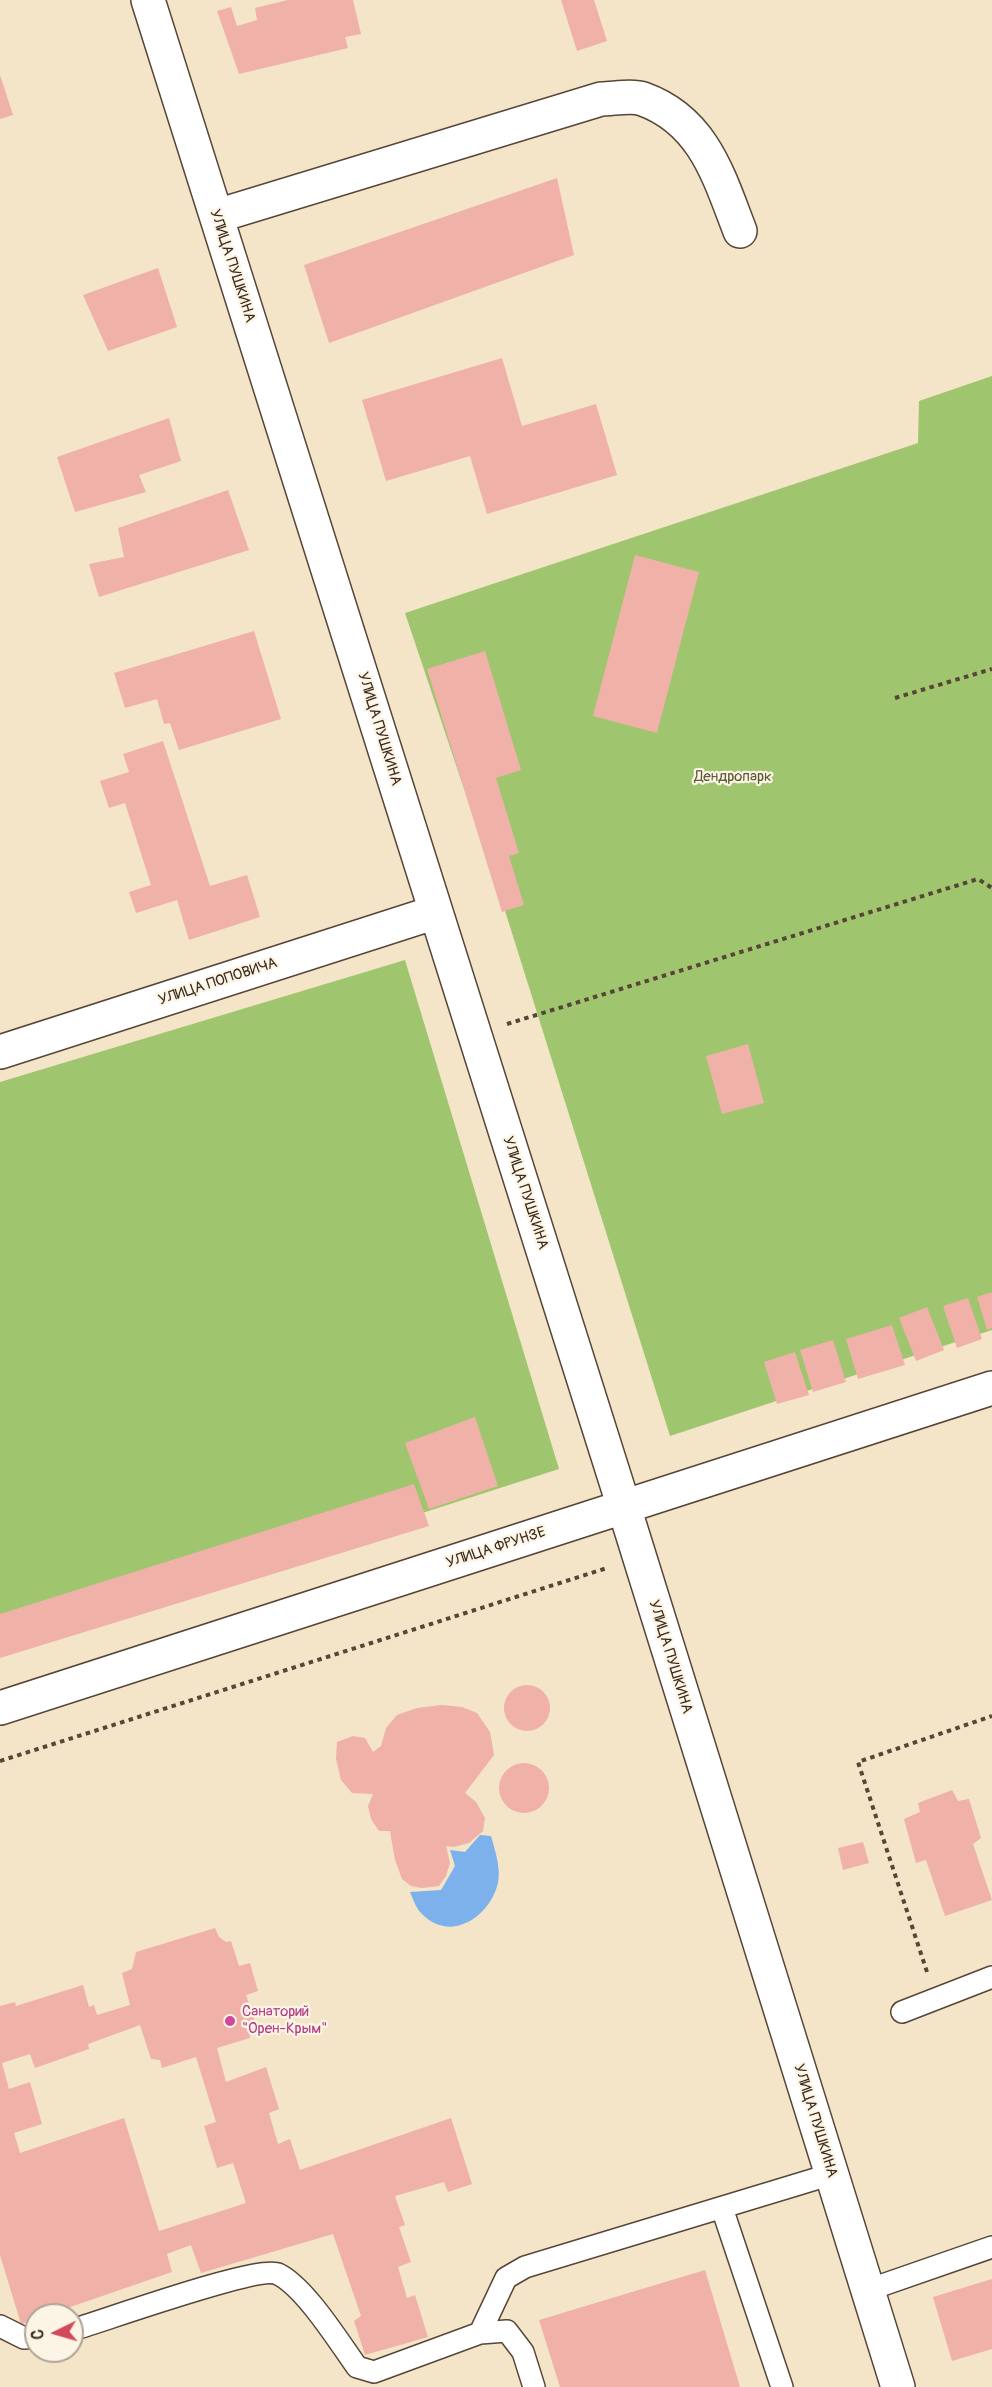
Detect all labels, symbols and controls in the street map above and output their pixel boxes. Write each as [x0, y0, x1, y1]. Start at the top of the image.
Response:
street label: УЛИЦА ПУШКИНА [205, 207, 259, 325]
street label: УЛИЦА ПУШКИНА [353, 670, 405, 788]
park label: Дендропарк [694, 768, 772, 786]
street label: УЛИЦА ПОПОВИЧА [156, 954, 280, 1010]
street label: УЛИЦА ПУШКИНА [498, 1134, 552, 1252]
street label: УЛИЦА ФРУНЗЕ [444, 1523, 548, 1573]
street label: УЛИЦА ПУШКИНА [644, 1598, 696, 1716]
place label: Санаторий "Орен-Крым" [242, 2003, 327, 2038]
marker: Санаторий "Орен-Крым" [223, 2014, 237, 2028]
street label: УЛИЦА ПУШКИНА [789, 2062, 841, 2180]
north arrow [24, 2303, 84, 2363]
text: С [28, 2329, 48, 2340]

